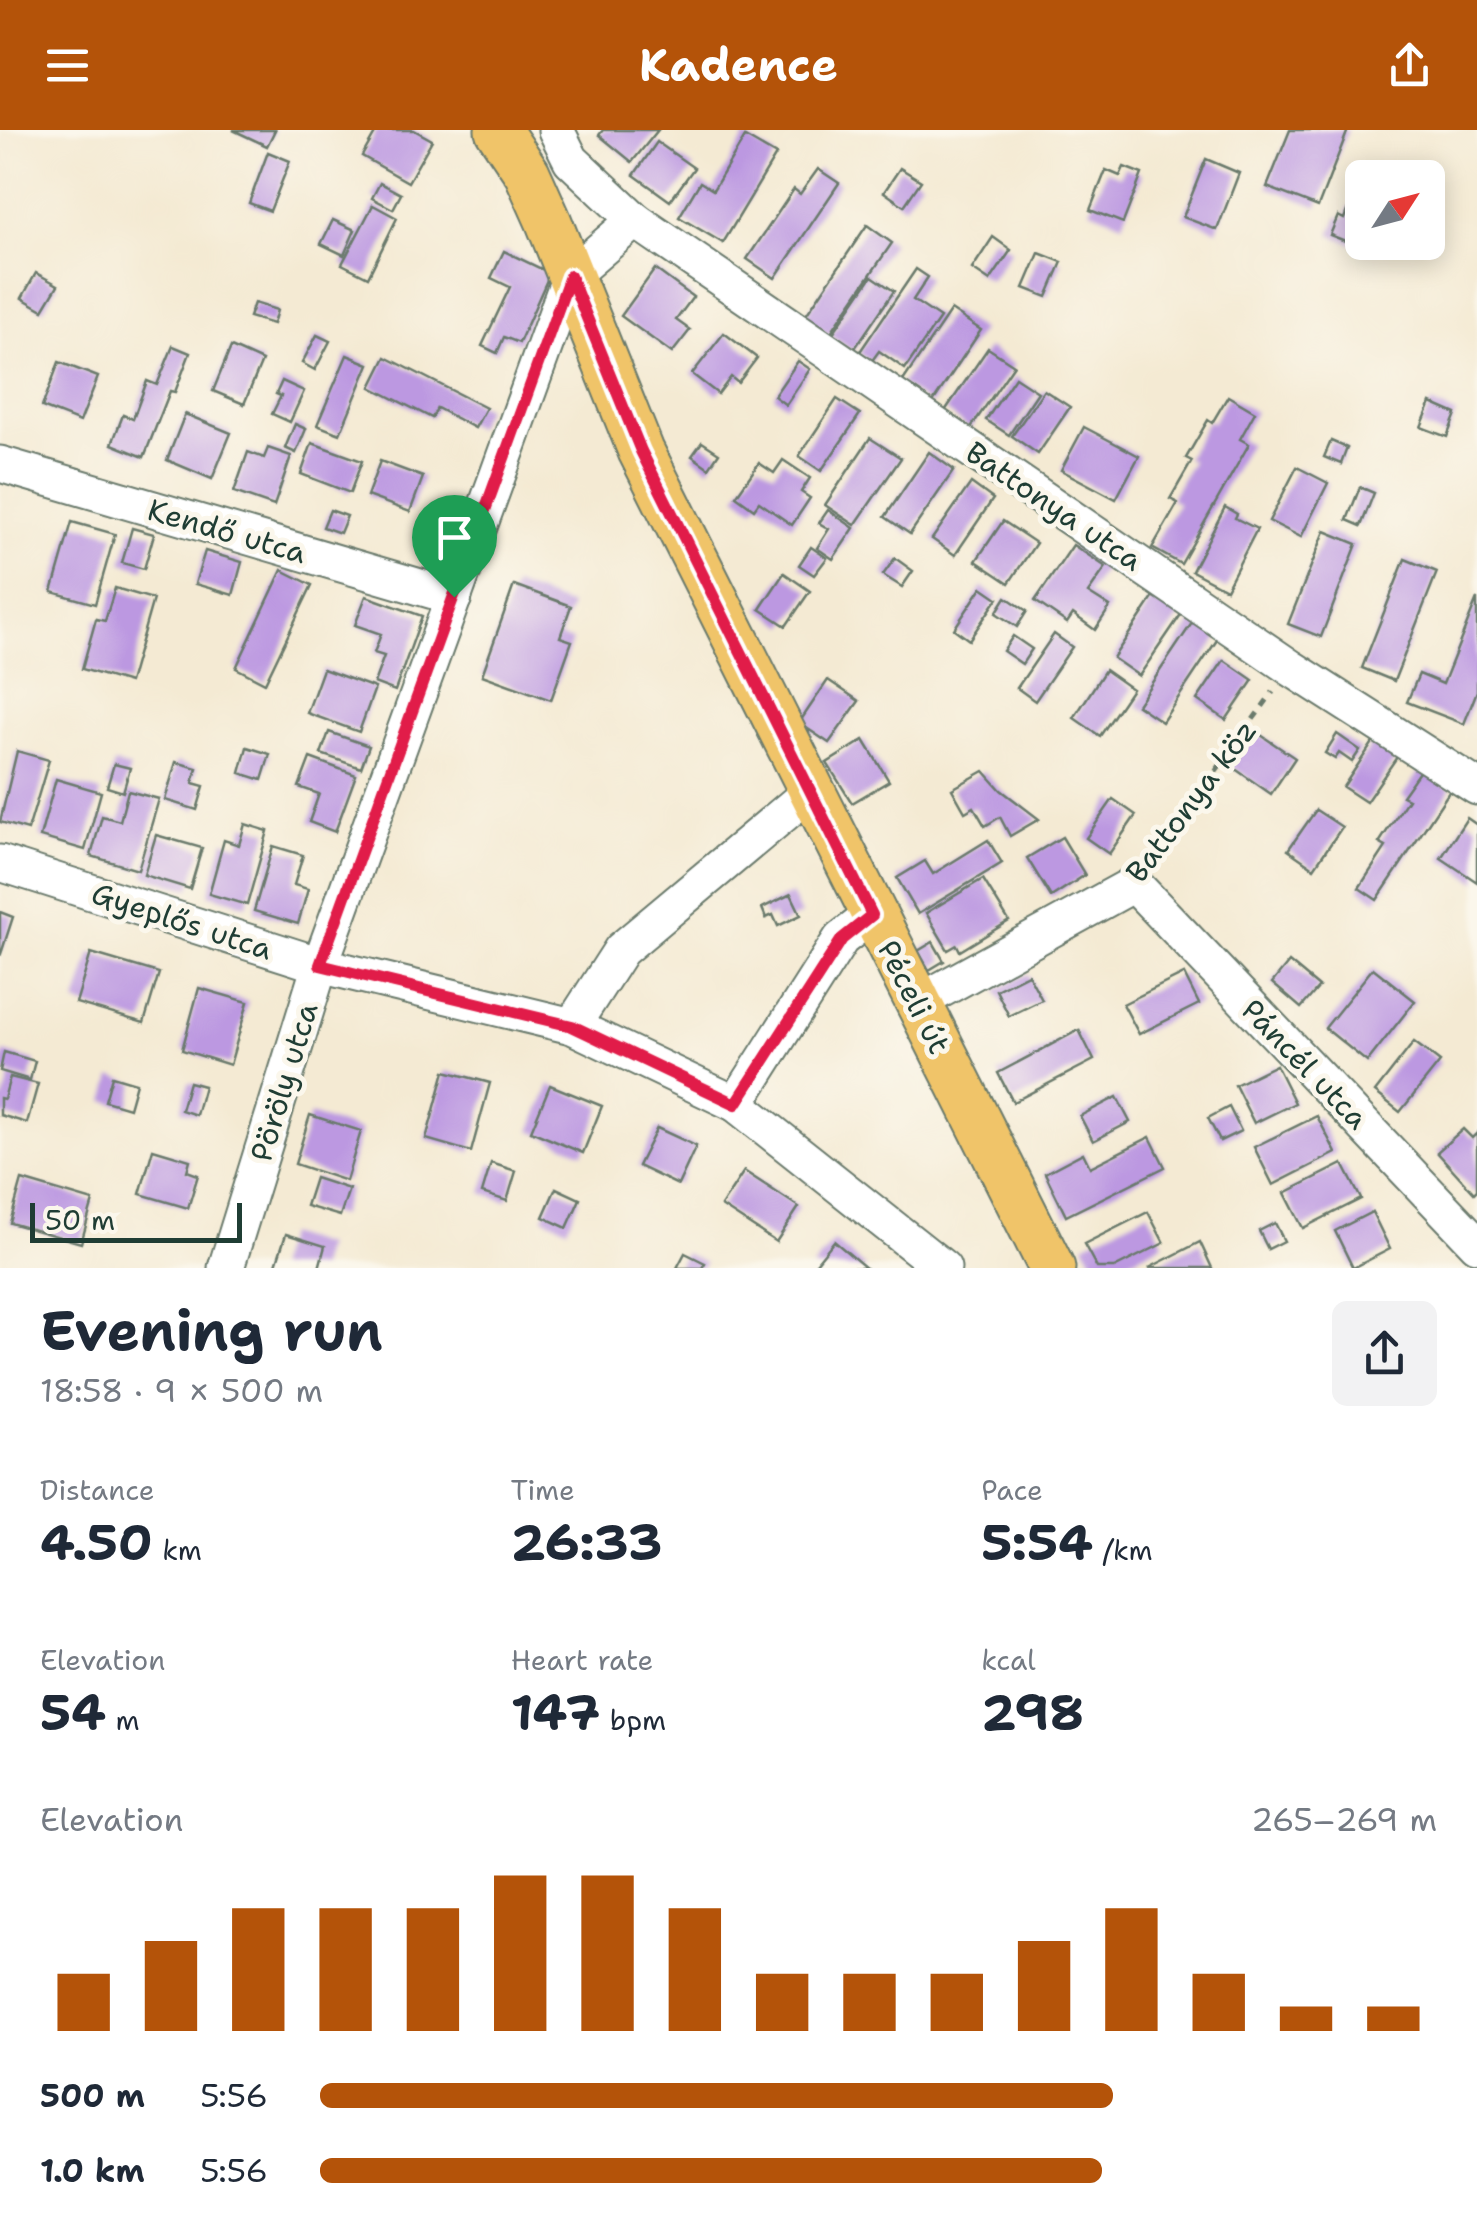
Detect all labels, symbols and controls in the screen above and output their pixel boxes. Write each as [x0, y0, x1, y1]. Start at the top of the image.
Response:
text: Kadence [639, 35, 838, 95]
icon: menu [40, 38, 95, 93]
icon: share [1382, 38, 1437, 93]
north arrow [1345, 160, 1445, 260]
map controls [1345, 160, 1445, 260]
street label: Battonya utca [958, 432, 1151, 581]
street label: Kendő utca [143, 489, 311, 573]
pin [412, 495, 497, 598]
icon: arrive [427, 510, 482, 565]
street label: Battonya köz [1116, 711, 1266, 891]
street label: Gyeplős utca [86, 873, 278, 970]
street label: Péceli út [868, 933, 960, 1061]
street label: Páncél utca [1233, 990, 1378, 1138]
street label: Pöröly utca [240, 997, 328, 1166]
scale bar [30, 1198, 242, 1242]
text: 50 m [45, 1201, 115, 1239]
text: Evening run [40, 1294, 383, 1368]
button: share [1332, 1301, 1437, 1406]
text: 18:58 · 9 × 500 m [40, 1369, 323, 1412]
text: Distance [40, 1471, 155, 1509]
text: Time [511, 1471, 575, 1509]
text: Pace [981, 1471, 1043, 1509]
text: 4.50 [40, 1509, 153, 1576]
text: 26:33 [511, 1509, 663, 1576]
text: 5:54 [981, 1509, 1093, 1576]
text: km [153, 1531, 202, 1569]
text: /km [1093, 1531, 1153, 1569]
text: Elevation [40, 1641, 165, 1679]
text: Heart rate [511, 1641, 653, 1679]
text: kcal [981, 1641, 1036, 1679]
text: 54 [40, 1679, 106, 1746]
text: 147 [511, 1679, 600, 1746]
text: 298 [981, 1679, 1084, 1746]
text: m [106, 1701, 140, 1739]
text: bpm [600, 1701, 666, 1739]
text: Elevation [40, 1798, 183, 1841]
text: 265–269 m [1251, 1798, 1437, 1841]
text: 500 m [40, 2074, 145, 2117]
text: 5:56 [200, 2074, 268, 2117]
text: 1.0 km [40, 2149, 145, 2192]
text: 5:56 [200, 2149, 268, 2192]

